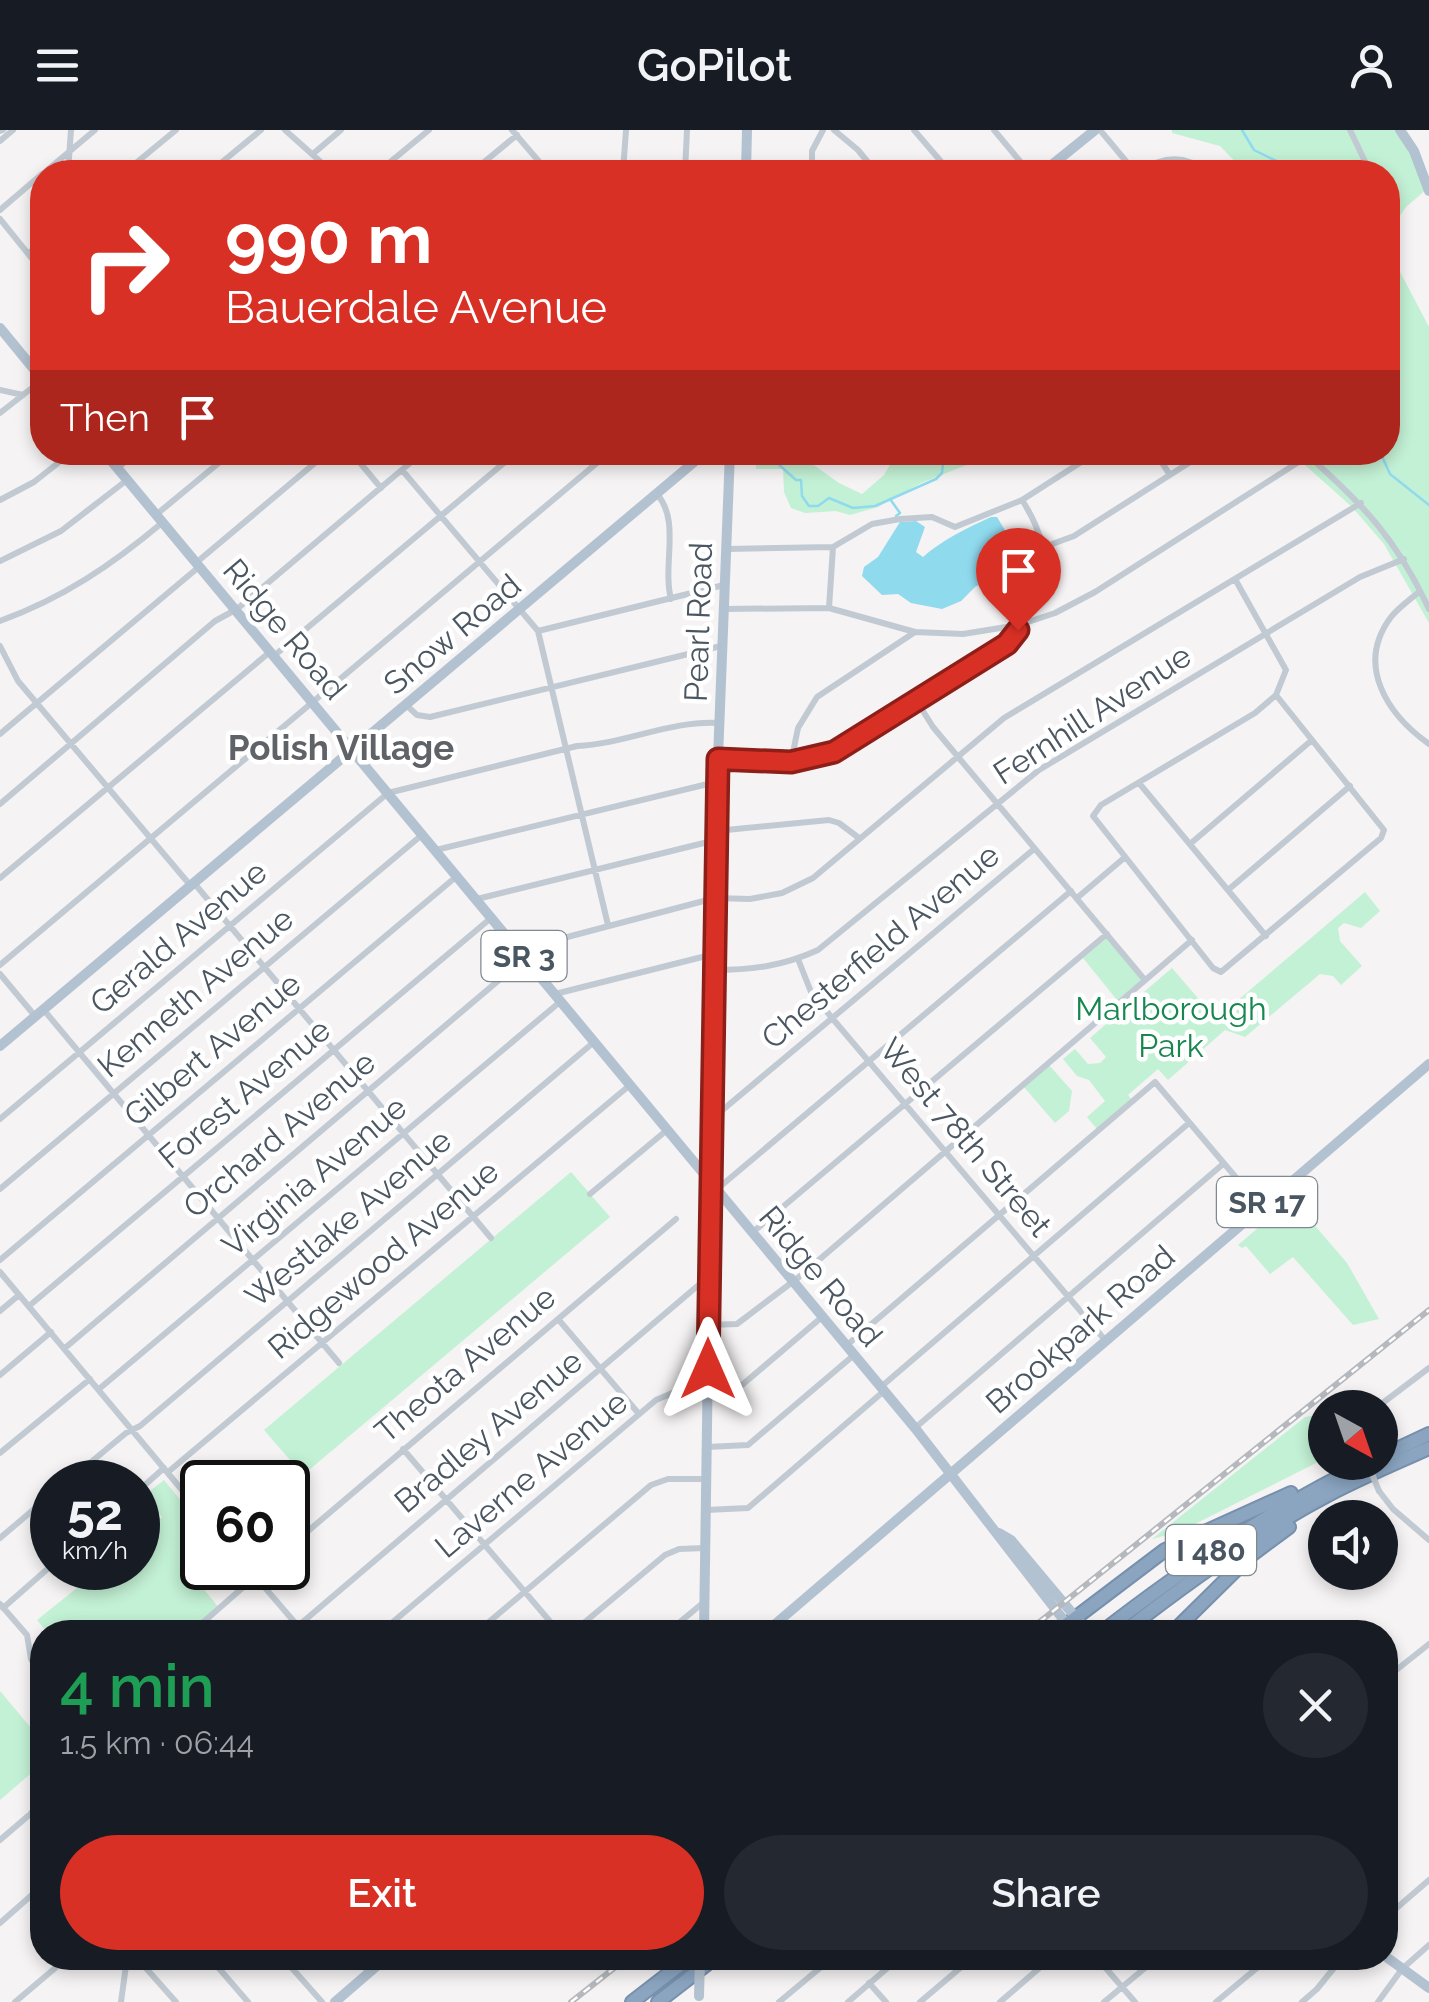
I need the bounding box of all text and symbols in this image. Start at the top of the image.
icon: menu [30,38,85,93]
icon: person [1344,38,1399,93]
text: GoPilot [637,39,792,92]
text: 990 m [225,197,432,279]
icon: right [60,200,190,330]
text: Bauerdale Avenue [225,281,607,334]
icon: arrive [170,390,225,445]
text: Then [60,395,150,440]
pin [976,528,1061,631]
street label: Pearl Road [677,542,719,702]
icon: arrive [991,543,1046,598]
street label: Ridge Road [216,552,354,706]
street label: Snow Road [376,566,528,702]
street label: Fernhill Avenue [986,636,1198,792]
district label: Polish Village [228,727,454,768]
street label: Chesterfield Avenue [754,836,1006,1056]
street label: Gerald Avenue [82,853,274,1021]
street label: Kenneth Avenue [90,900,300,1084]
road number: SR 3 [482,931,566,981]
street label: Gilbert Avenue [116,965,308,1133]
park label: Marlborough Park [1075,990,1267,1064]
street label: Forest Avenue [151,1011,337,1175]
street label: West 78th Street [873,1031,1060,1244]
street label: Orchard Avenue [176,1043,382,1225]
street label: Virginia Avenue [214,1088,414,1264]
street label: Westlake Avenue [238,1121,458,1315]
street label: Ridgewood Avenue [261,1152,505,1366]
road number: SR 17 [1217,1177,1317,1227]
street label: Ridge Road [752,1199,890,1353]
street label: Brookpark Road [978,1237,1182,1421]
street label: Theota Avenue [368,1278,562,1450]
position arrow [656,1317,760,1421]
street label: Bradley Avenue [387,1342,589,1520]
street label: Laverne Avenue [428,1383,634,1565]
north arrow [1308,1390,1398,1480]
map controls [1308,1390,1398,1590]
speed limit sign: 60 [180,1460,310,1590]
text: 52 [67,1483,123,1542]
button: sound [1308,1500,1398,1590]
road number: I 480 [1166,1525,1256,1575]
text: km/h [62,1535,128,1565]
text: 4 min [60,1651,215,1721]
button: close [1263,1653,1368,1758]
text: 1.5 km · 06:44 [60,1724,254,1761]
button: Exit [60,1835,704,1950]
button: Share [724,1835,1368,1950]

